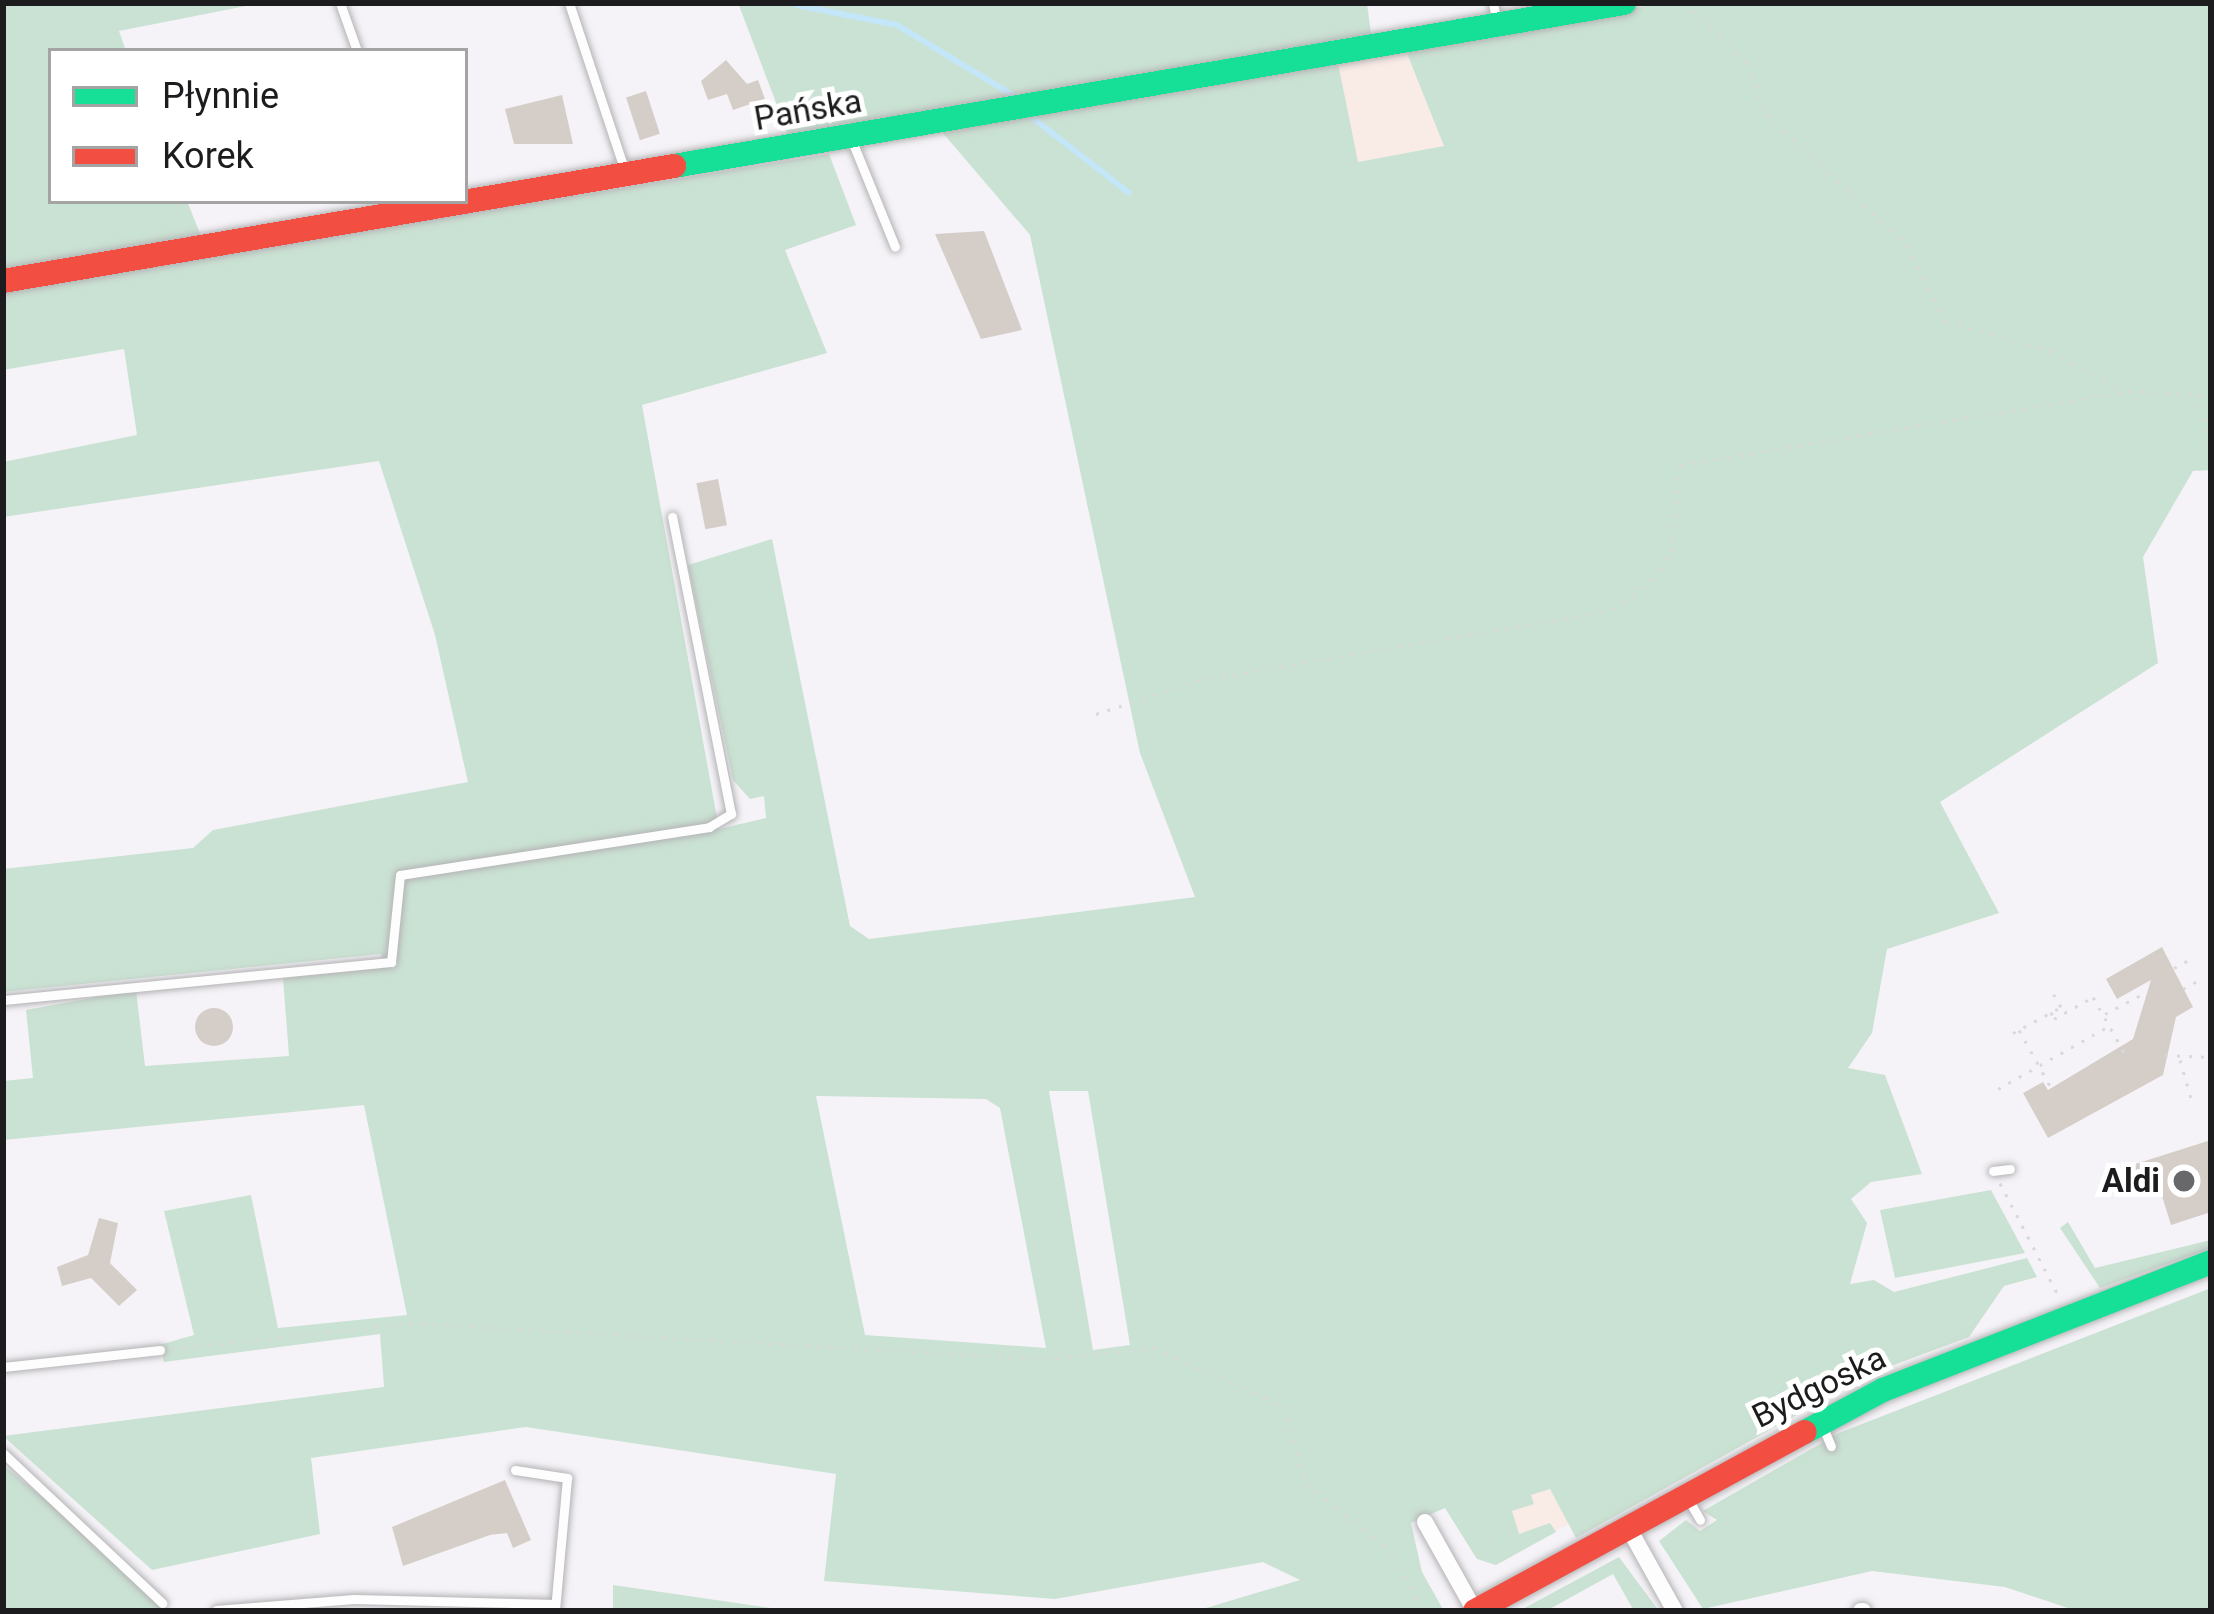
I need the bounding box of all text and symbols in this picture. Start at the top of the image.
legend [48,48,468,204]
text: Płynnie [162,75,279,117]
street label: Pańska [751,81,865,139]
text: Korek [162,135,254,177]
place label: Aldi [2102,1161,2160,1201]
marker: Aldi [2171,1168,2197,1194]
street label: Bydgoska [1746,1338,1892,1436]

